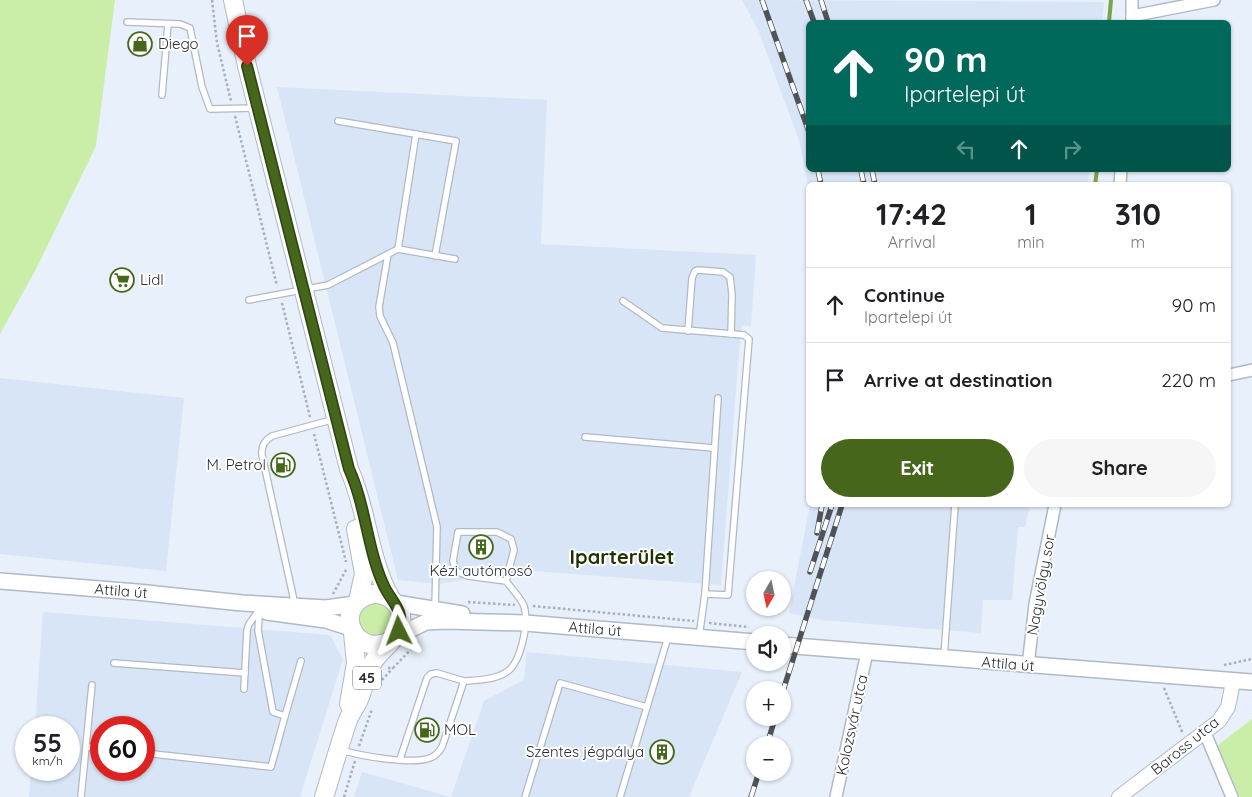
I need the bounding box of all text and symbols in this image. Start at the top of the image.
pin [226,15,268,66]
icon: arrive [233,22,261,50]
shop icon: Diego [127,31,153,57]
place label: Diego [158,34,199,53]
text: 90 m [904,37,987,81]
icon: ahead [821,40,886,105]
text: Ipartelepi út [904,80,1026,108]
icon: left [952,135,980,163]
icon: ahead [1005,135,1033,163]
icon: right [1058,135,1086,163]
text: 17:42 [876,195,947,233]
text: 1 [1025,195,1037,233]
text: 310 [1115,195,1161,233]
text: Arrival [888,232,936,252]
text: min [1017,232,1045,252]
text: m [1130,232,1145,252]
supermarket icon: Lidl [109,267,135,293]
place label: Lidl [140,270,164,289]
text: Continue [864,283,945,307]
icon: ahead [821,291,849,319]
text: 90 m [1172,293,1216,317]
text: Ipartelepi út [864,307,953,327]
icon: arrive [821,366,849,394]
text: Arrive at destination [864,368,1053,392]
text: 220 m [1161,368,1216,392]
button: Exit [821,439,1014,497]
button: Share [1024,439,1216,497]
fuel station icon: M. Petrol [270,452,296,478]
place label: M. Petrol [206,455,266,474]
street label: Nagyvölgy sor [1022,533,1059,637]
building icon: Kézi autómosó [468,534,494,560]
district label: Iparterület [570,544,674,569]
place label: Kézi autómosó [429,561,533,580]
north arrow [746,571,791,616]
map controls [746,571,791,781]
street label: Attila út [94,579,148,602]
position arrow [372,604,424,656]
street label: Attila út [568,617,622,640]
button: sound [746,626,791,671]
street label: Attila út [981,652,1035,675]
road number: 45 [353,666,381,690]
street label: Kolozsvár utca [832,673,871,777]
button: + [746,681,791,726]
street label: Baross utca [1147,712,1223,779]
speed limit sign: 60 [90,716,155,781]
fuel station icon: MOL [414,717,440,743]
place label: MOL [444,720,476,739]
text: 55 [33,727,62,758]
button: − [746,736,791,781]
building icon: Szentes jégpálya [649,739,675,765]
place label: Szentes jégpálya [526,742,644,761]
text: km/h [32,753,63,768]

